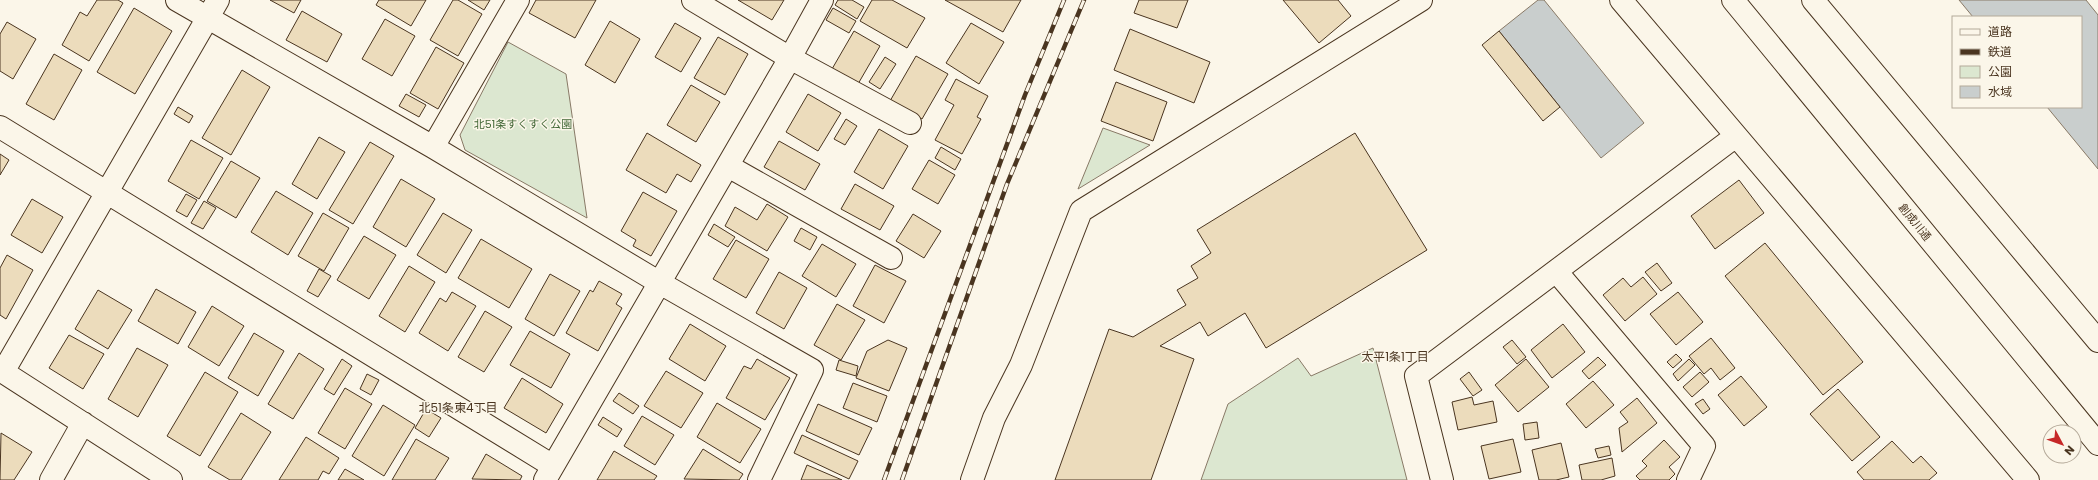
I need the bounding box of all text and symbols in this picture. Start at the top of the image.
legend [1952,16,2082,108]
text: 道路 [1988,23,2012,40]
text: 鉄道 [1988,43,2012,60]
text: 公園 [1988,63,2012,80]
text: 水域 [1988,83,2012,100]
park label: 北51条すくすく公園 [474,116,572,132]
street label: 創成川通 [1895,200,1935,244]
district label: 太平1条1丁目 [1361,348,1429,365]
district label: 北51条東4丁目 [419,399,497,416]
north arrow [2042,424,2082,464]
text: N [2061,442,2078,459]

